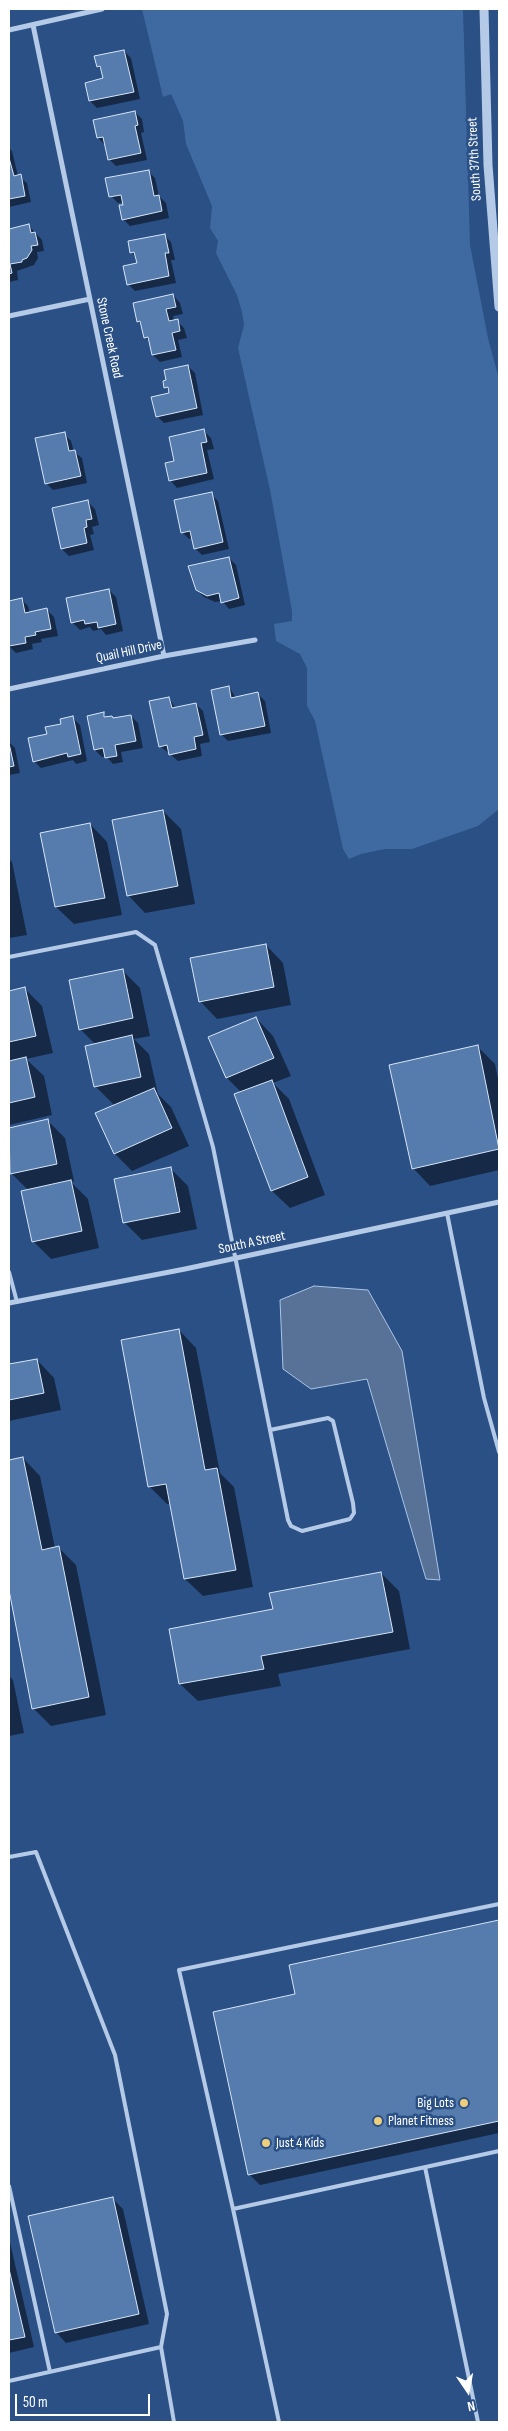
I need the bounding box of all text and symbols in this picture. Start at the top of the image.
street label: South 37th Street [464,117,486,201]
street label: Stone Creek Road [92,296,126,380]
street label: Quail Hill Drive [94,637,164,667]
street label: South A Street [217,1228,287,1258]
place label: Big Lots [417,2095,454,2111]
marker: Big Lots [458,2097,470,2109]
place label: Planet Fitness [388,2113,454,2129]
marker: Planet Fitness [372,2115,384,2127]
place label: Just 4 Kids [276,2135,324,2151]
marker: Just 4 Kids [260,2137,272,2149]
north arrow [443,2366,493,2416]
scale bar [18,2384,152,2416]
text: 50 m [23,2393,48,2412]
text: N [466,2397,477,2415]

